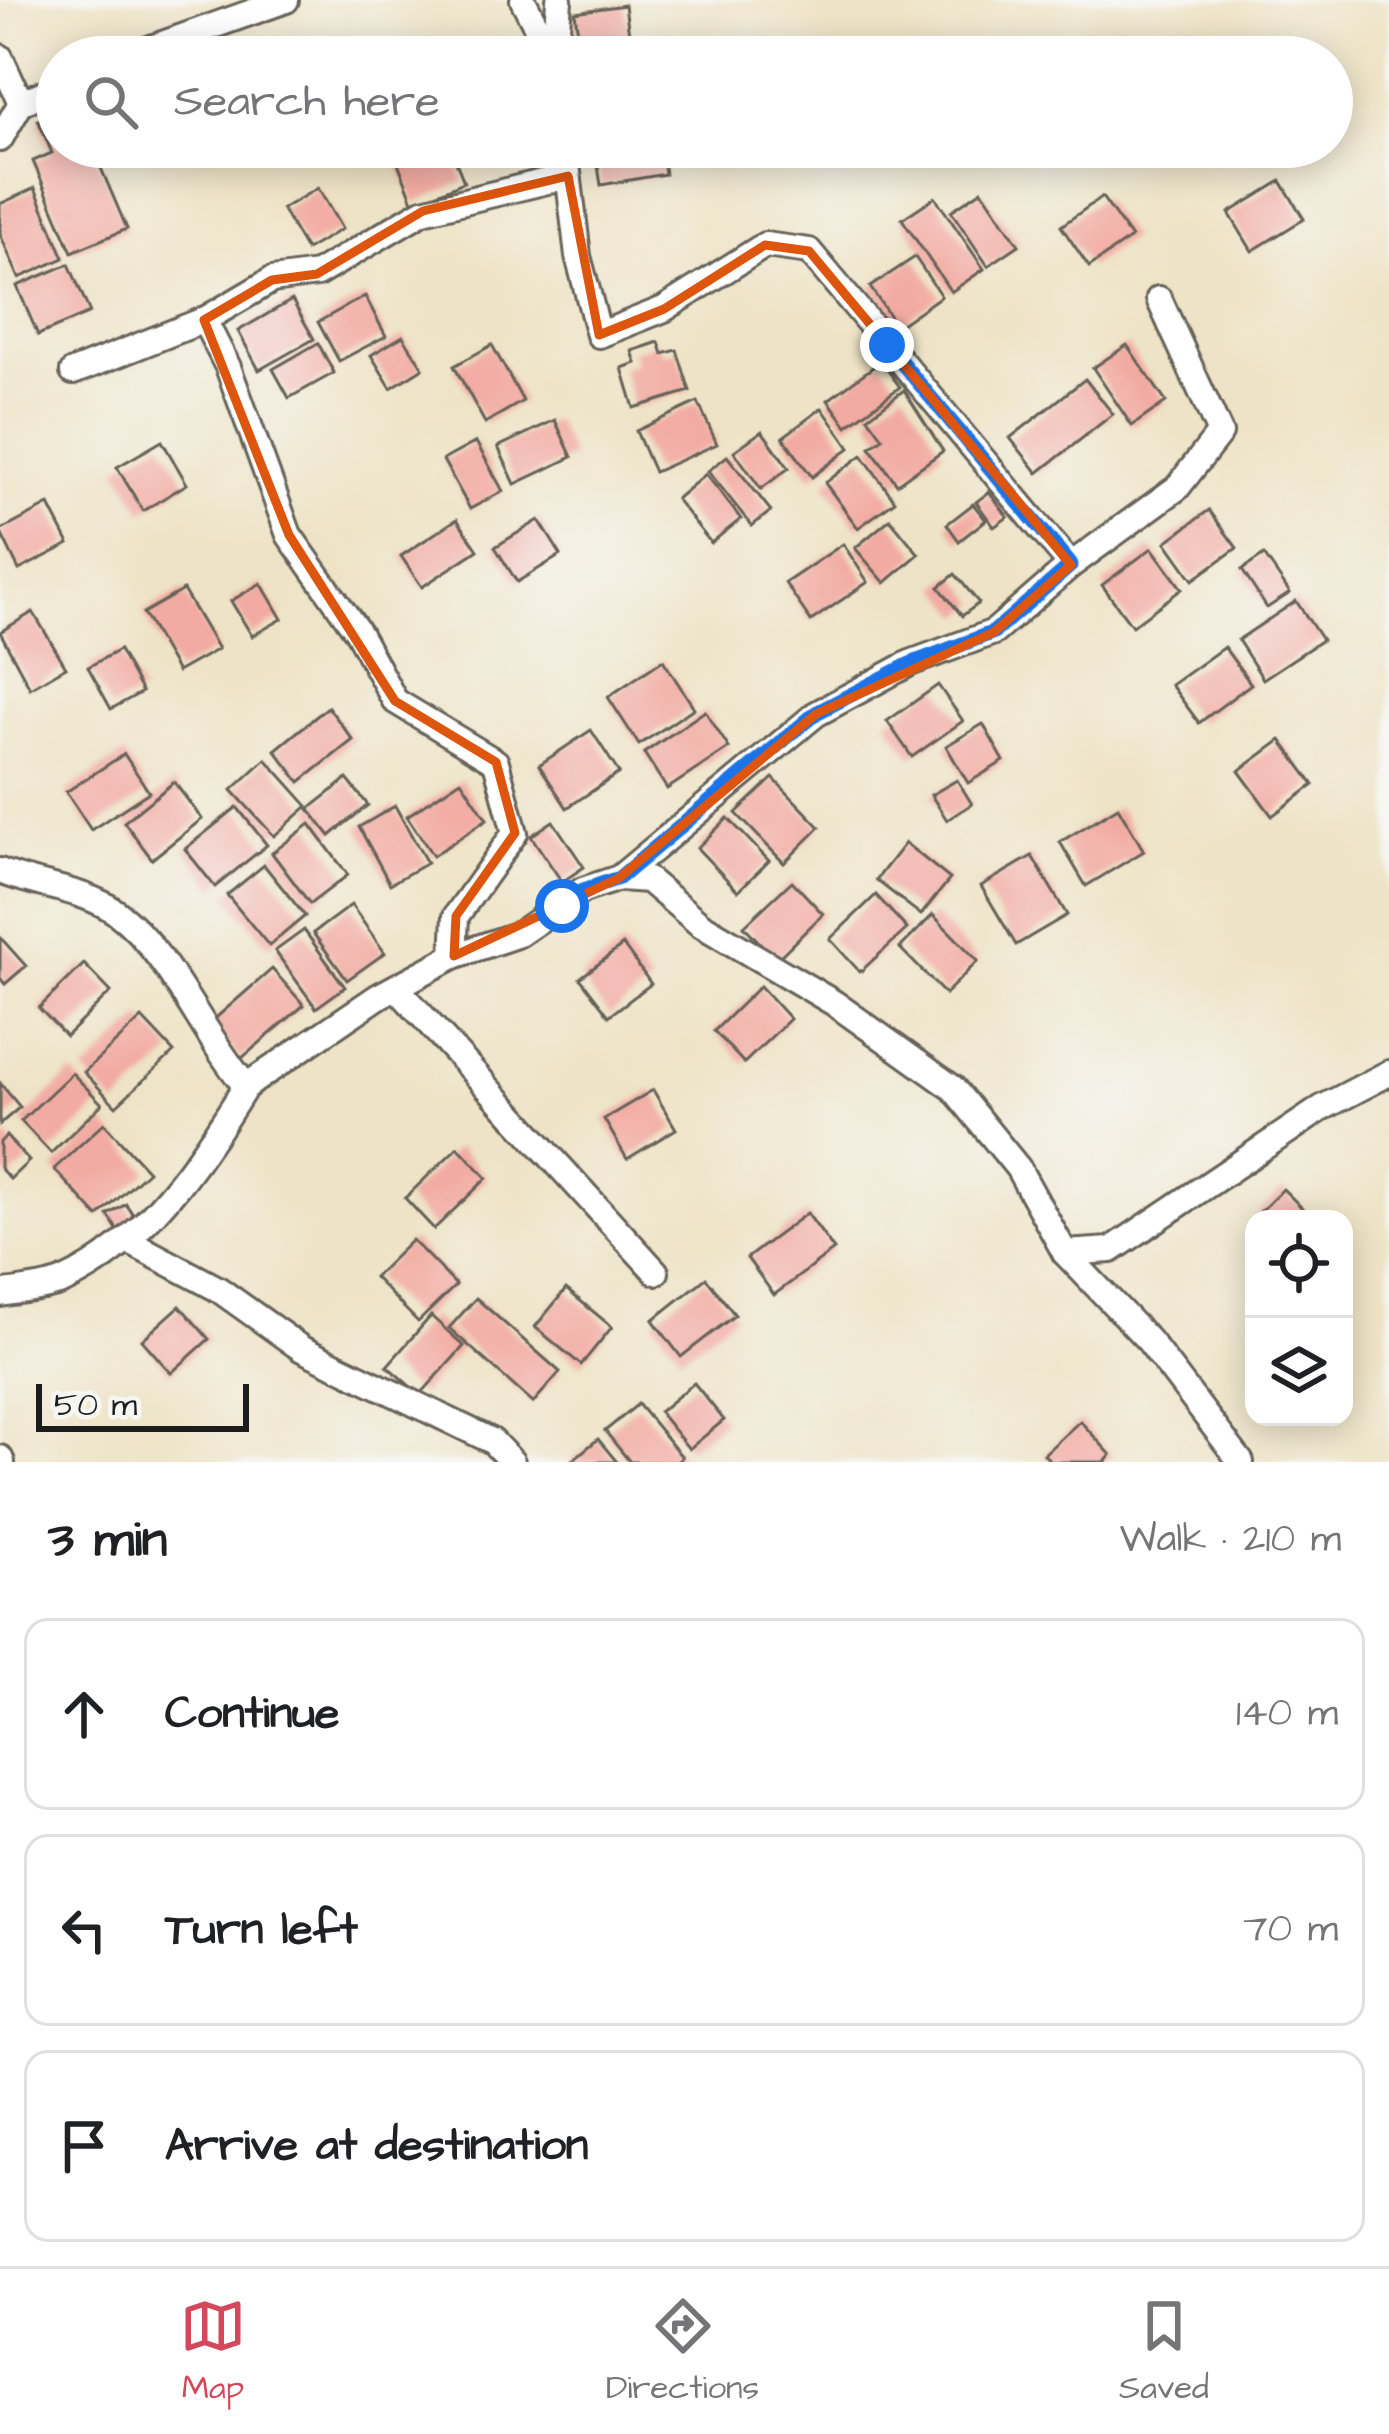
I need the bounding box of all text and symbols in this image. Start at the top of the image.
search box [36,36,1353,168]
icon: search [78,69,144,135]
text: Search here [174,71,440,133]
route end [860,318,914,372]
route start [535,879,589,933]
map controls [1245,1210,1353,1426]
button: locate [1245,1210,1353,1318]
button: layers [1245,1318,1353,1426]
scale bar [36,1378,249,1431]
text: 50 m [54,1382,137,1428]
text: 3 min [48,1505,167,1576]
text: Walk · 210 m [1120,1513,1341,1567]
icon: ahead [51,1681,117,1747]
text: Continue [165,1683,339,1745]
text: 140 m [1236,1687,1338,1741]
icon: left [51,1897,117,1963]
text: Turn left [165,1899,358,1961]
text: 70 m [1243,1903,1338,1957]
icon: arrive [51,2113,117,2179]
text: Arrive at destination [165,2115,588,2177]
tab: Map [180,2293,246,2411]
tab: Directions [606,2293,759,2411]
tab: Saved [1119,2293,1209,2411]

